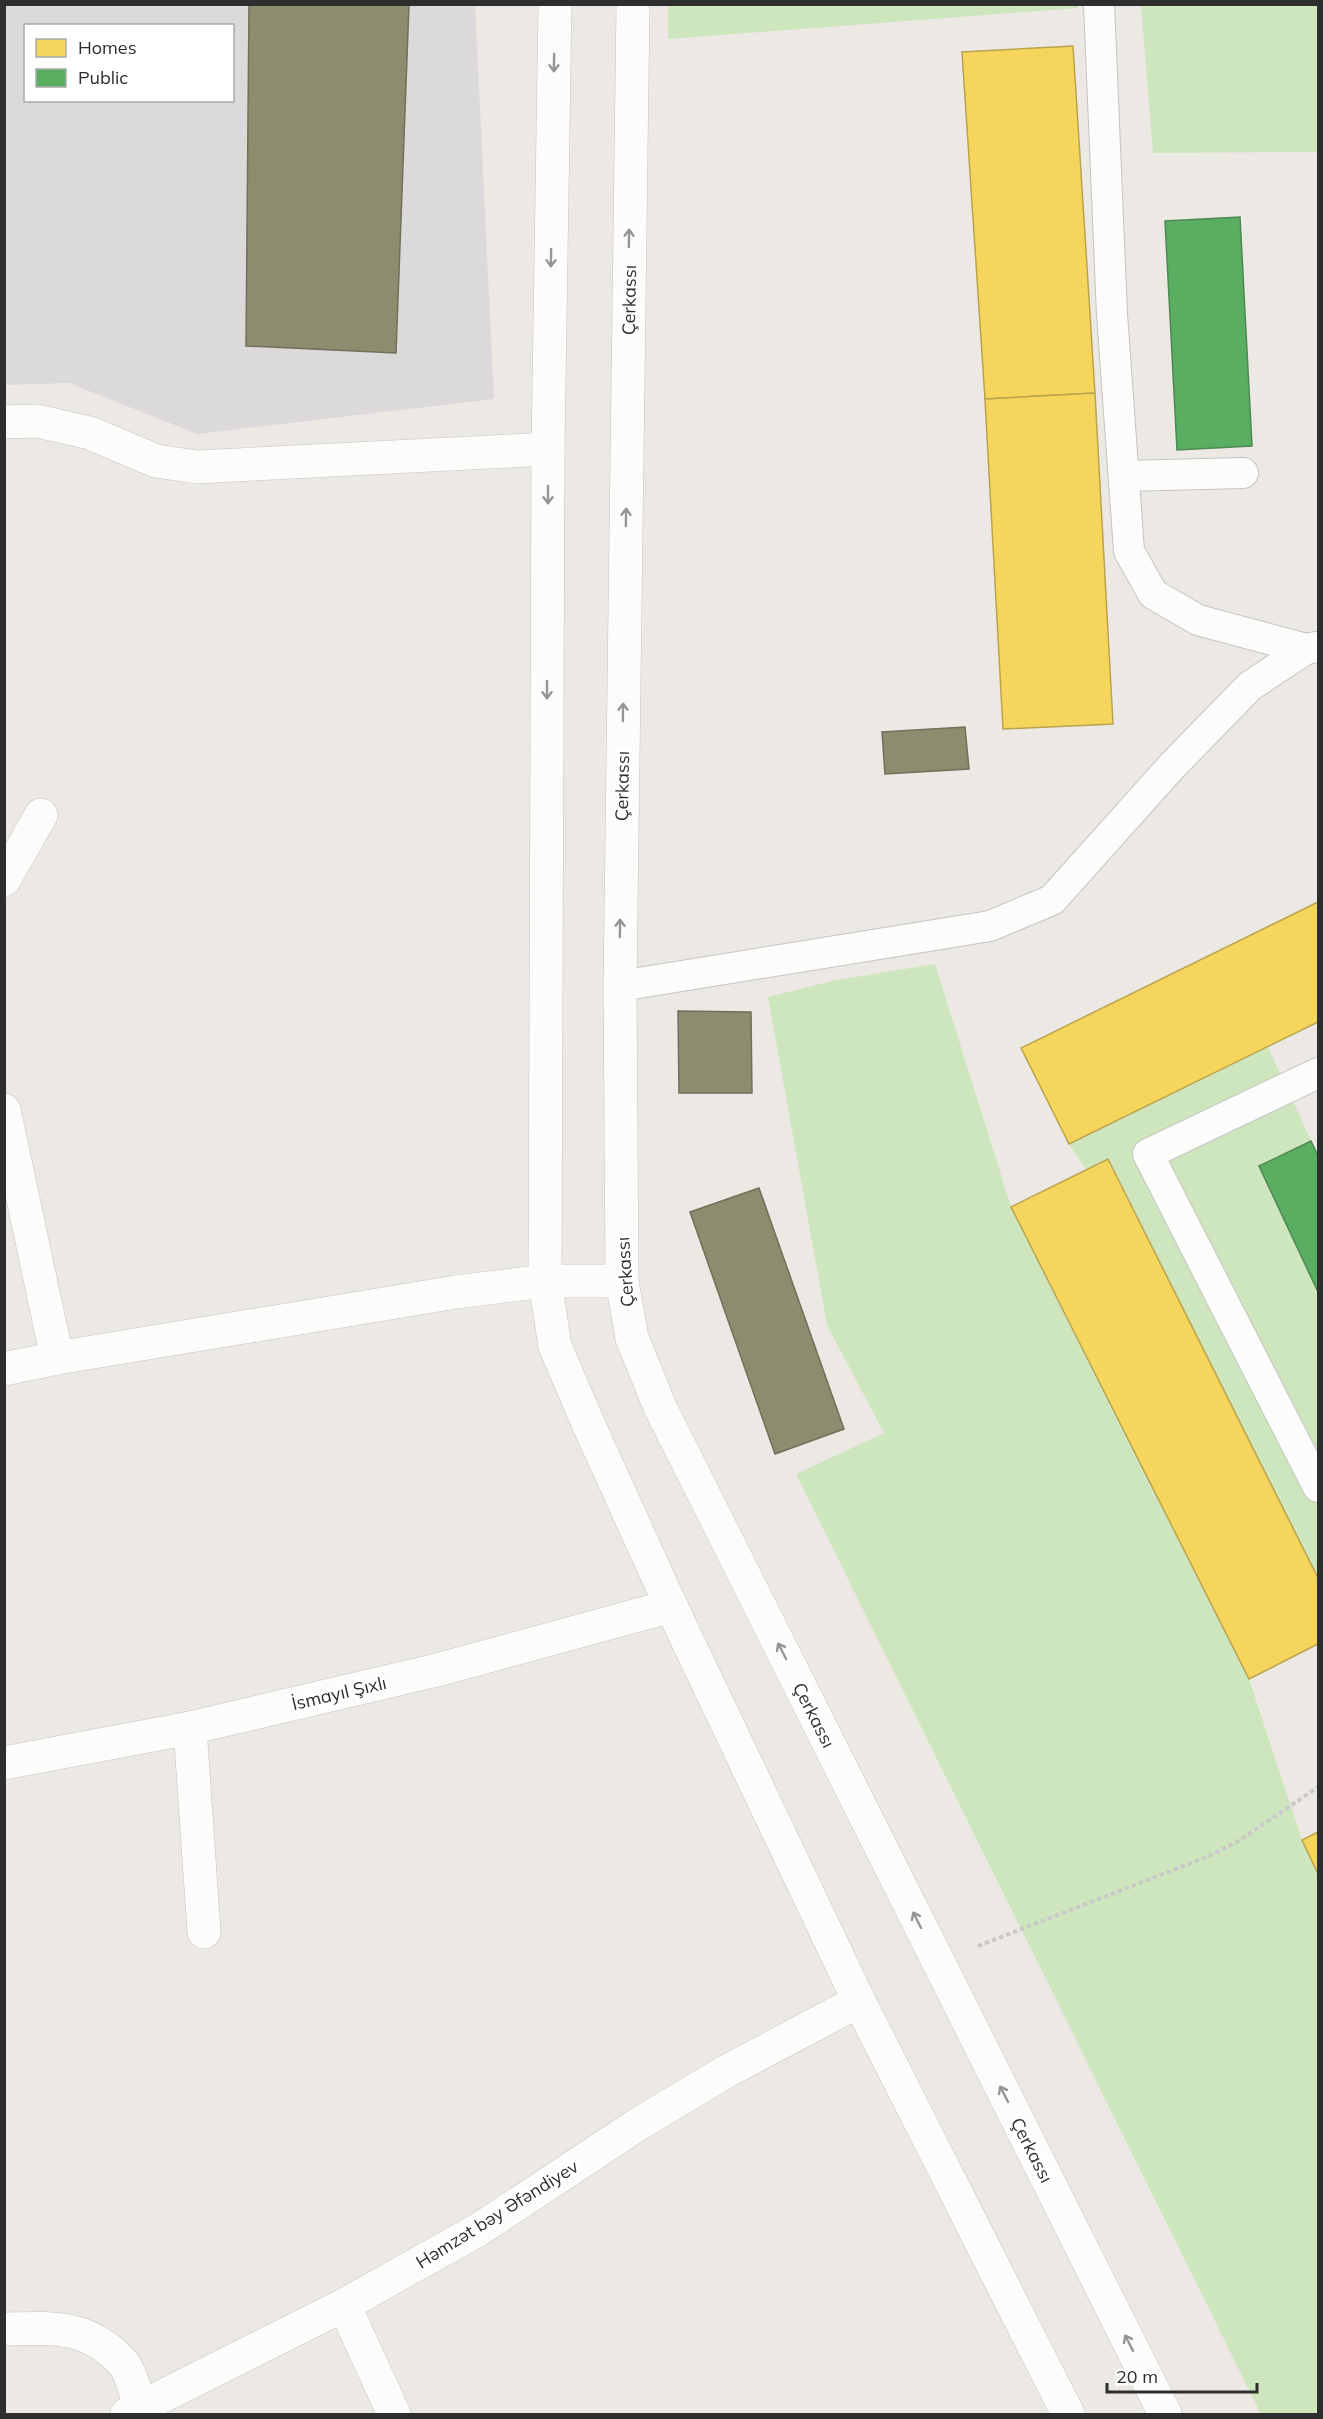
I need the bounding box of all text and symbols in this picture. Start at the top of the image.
legend [24,24,234,102]
text: Homes [78,36,137,59]
one-way arrow [548,52,560,72]
text: Public [78,66,128,89]
one-way arrow [624,228,635,248]
one-way arrow [545,247,557,267]
street label: Çerkassı [617,265,641,335]
one-way arrow [542,484,554,504]
one-way arrow [620,507,632,527]
one-way arrow [541,679,553,699]
one-way arrow [617,702,629,722]
street label: Çerkassı [610,751,634,821]
one-way arrow [614,918,626,938]
street label: Çerkassı [611,1236,639,1308]
one-way arrow [776,1643,788,1661]
street label: İsmayıl Şıxlı [289,1671,389,1715]
street label: Çerkassı [788,1679,840,1751]
one-way arrow [910,1911,922,1929]
one-way arrow [998,2086,1010,2103]
street label: Çerkassı [1006,2114,1058,2186]
street label: Həmzət bəy Əfəndiyev [411,2154,583,2273]
one-way arrow [1123,2335,1134,2353]
scale bar [1107,2356,1257,2394]
text: 20 m [1116,2365,1158,2388]

